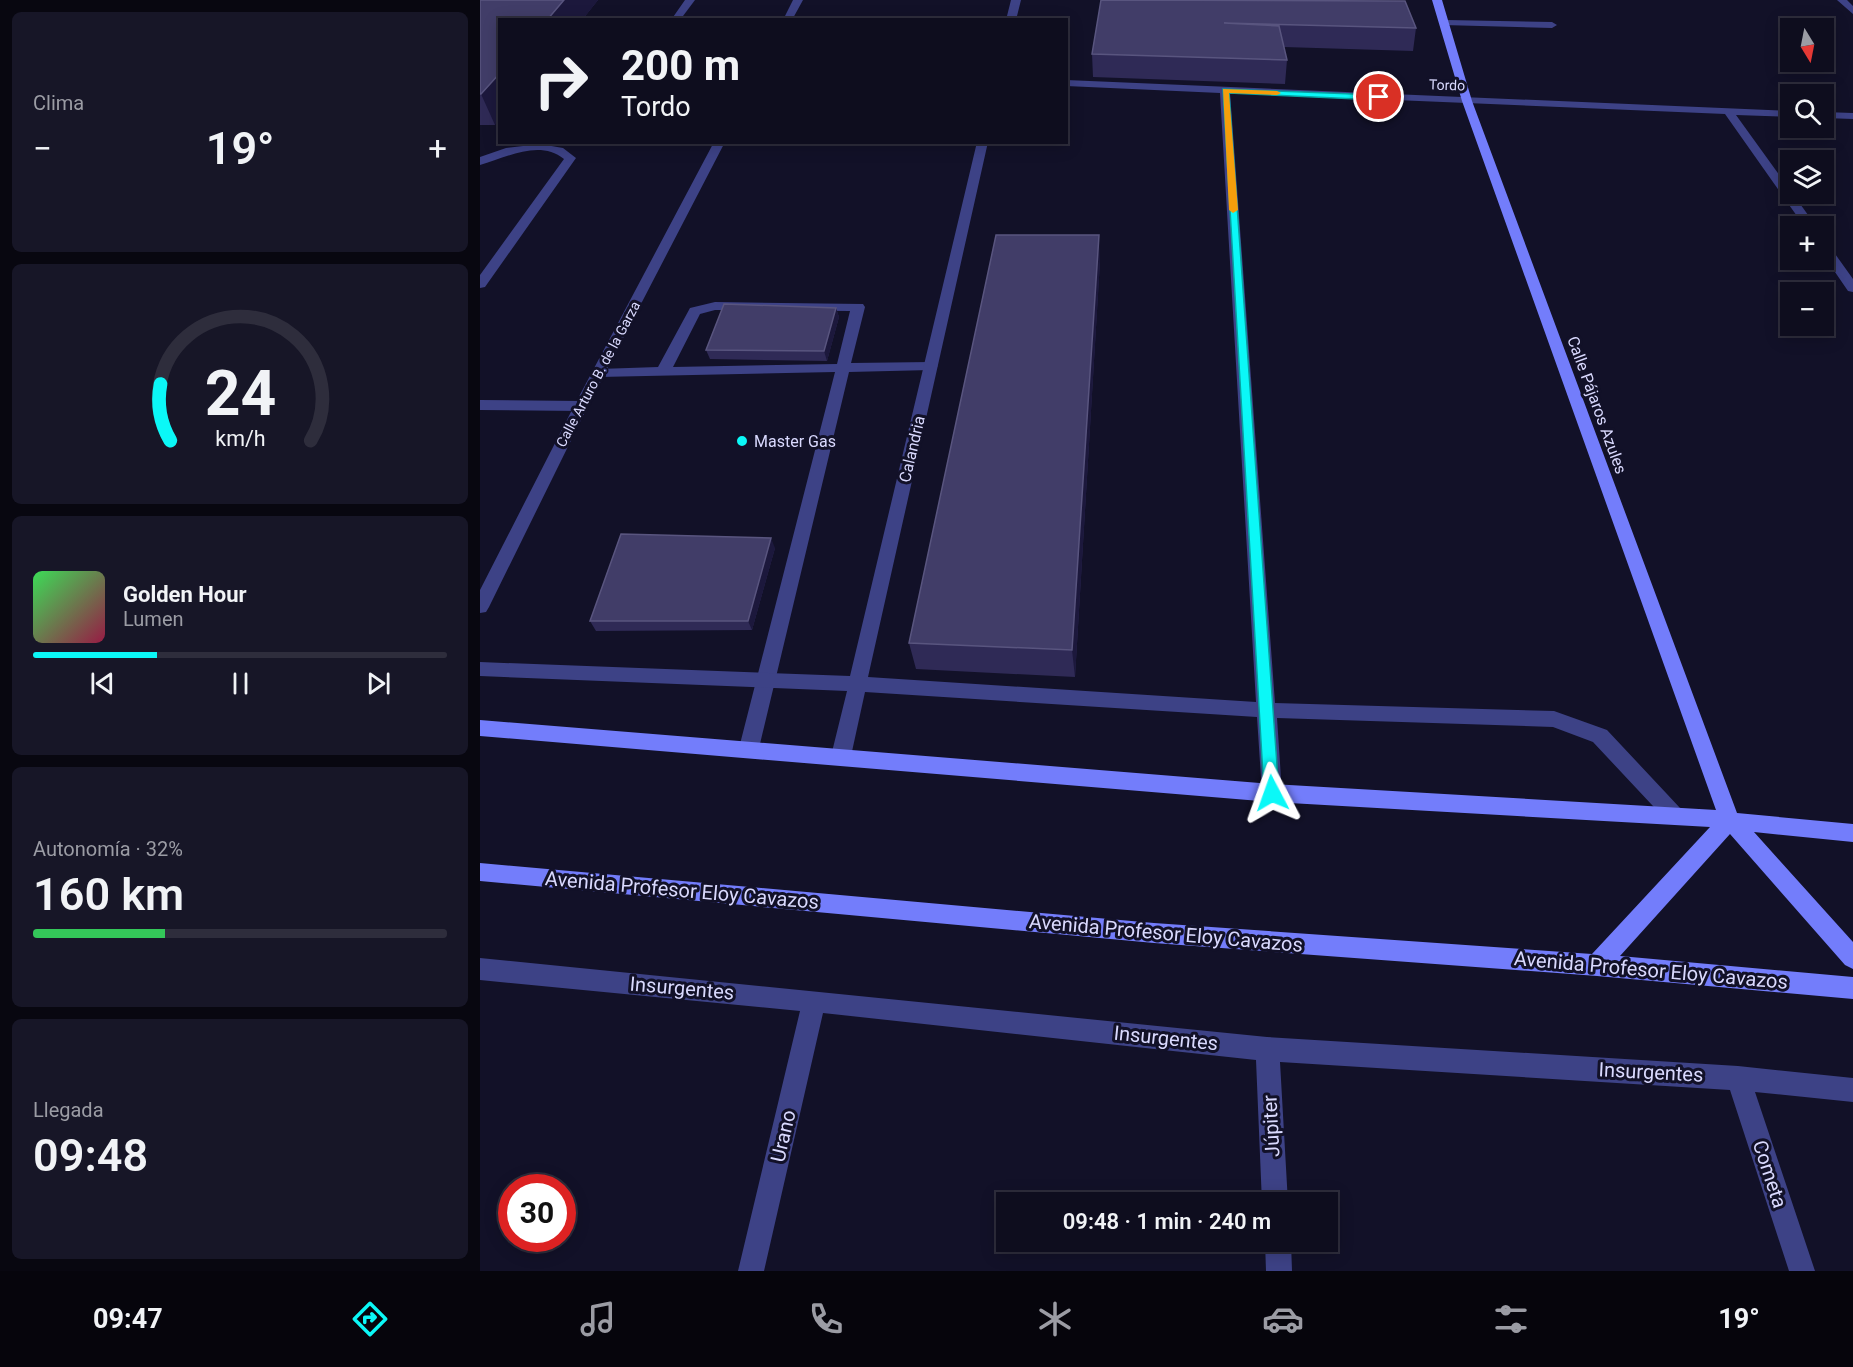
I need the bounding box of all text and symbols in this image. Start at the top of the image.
north arrow [1780,18,1834,72]
map controls [1780,18,1834,336]
text: 200 m [621,41,740,90]
icon: right [522,42,600,120]
pin [1353,71,1404,122]
street label: Tordo [1429,76,1465,94]
icon: arrive [1362,80,1395,113]
button: search [1780,84,1834,138]
text: Clima [33,91,84,115]
text: Tordo [621,91,691,123]
text: 19° [206,122,274,175]
text: − [33,129,52,168]
text: + [428,129,447,168]
button: layers [1780,150,1834,204]
button: + [1780,216,1834,270]
button: − [1780,282,1834,336]
street label: Calle Arturo B. de la Garza [553,298,643,450]
street label: Calle Pájaros Azules [1563,334,1631,476]
text: 24 [204,357,276,430]
street label: Calandria [895,414,929,484]
text: km/h [215,426,265,451]
place label: Master Gas [754,432,836,451]
marker: Master Gas [735,434,749,448]
text: Golden Hour [123,582,247,607]
text: Lumen [123,607,184,631]
icon: previous [86,667,119,700]
icon: pause [224,667,257,700]
icon: next [362,667,395,700]
position arrow [1240,761,1304,825]
text: Autonomía · 32% [33,837,183,861]
street label: Avenida Profesor Eloy Cavazos [544,866,820,914]
text: 160 km [33,868,184,921]
street label: Avenida Profesor Eloy Cavazos [1028,909,1304,957]
street label: Avenida Profesor Eloy Cavazos [1513,946,1789,994]
street label: Insurgentes [629,971,735,1005]
street label: Insurgentes [1113,1021,1219,1055]
street label: Insurgentes [1598,1057,1704,1087]
street label: Júpiter [1257,1094,1285,1158]
text: Llegada [33,1098,104,1122]
street label: Urano [765,1108,801,1164]
text: 09:48 [33,1129,148,1182]
street label: Cometa [1748,1137,1792,1211]
speed limit sign: 30 [498,1174,576,1252]
text: 09:48 · 1 min · 240 m [1063,1209,1271,1234]
icon: directions [349,1298,391,1340]
icon: music [577,1298,619,1340]
icon: phone [805,1298,847,1340]
icon: climate [1034,1298,1076,1340]
icon: car [1262,1298,1304,1340]
icon: filters [1490,1298,1532,1340]
text: 09:47 [93,1303,163,1335]
text: 19° [1718,1303,1760,1335]

